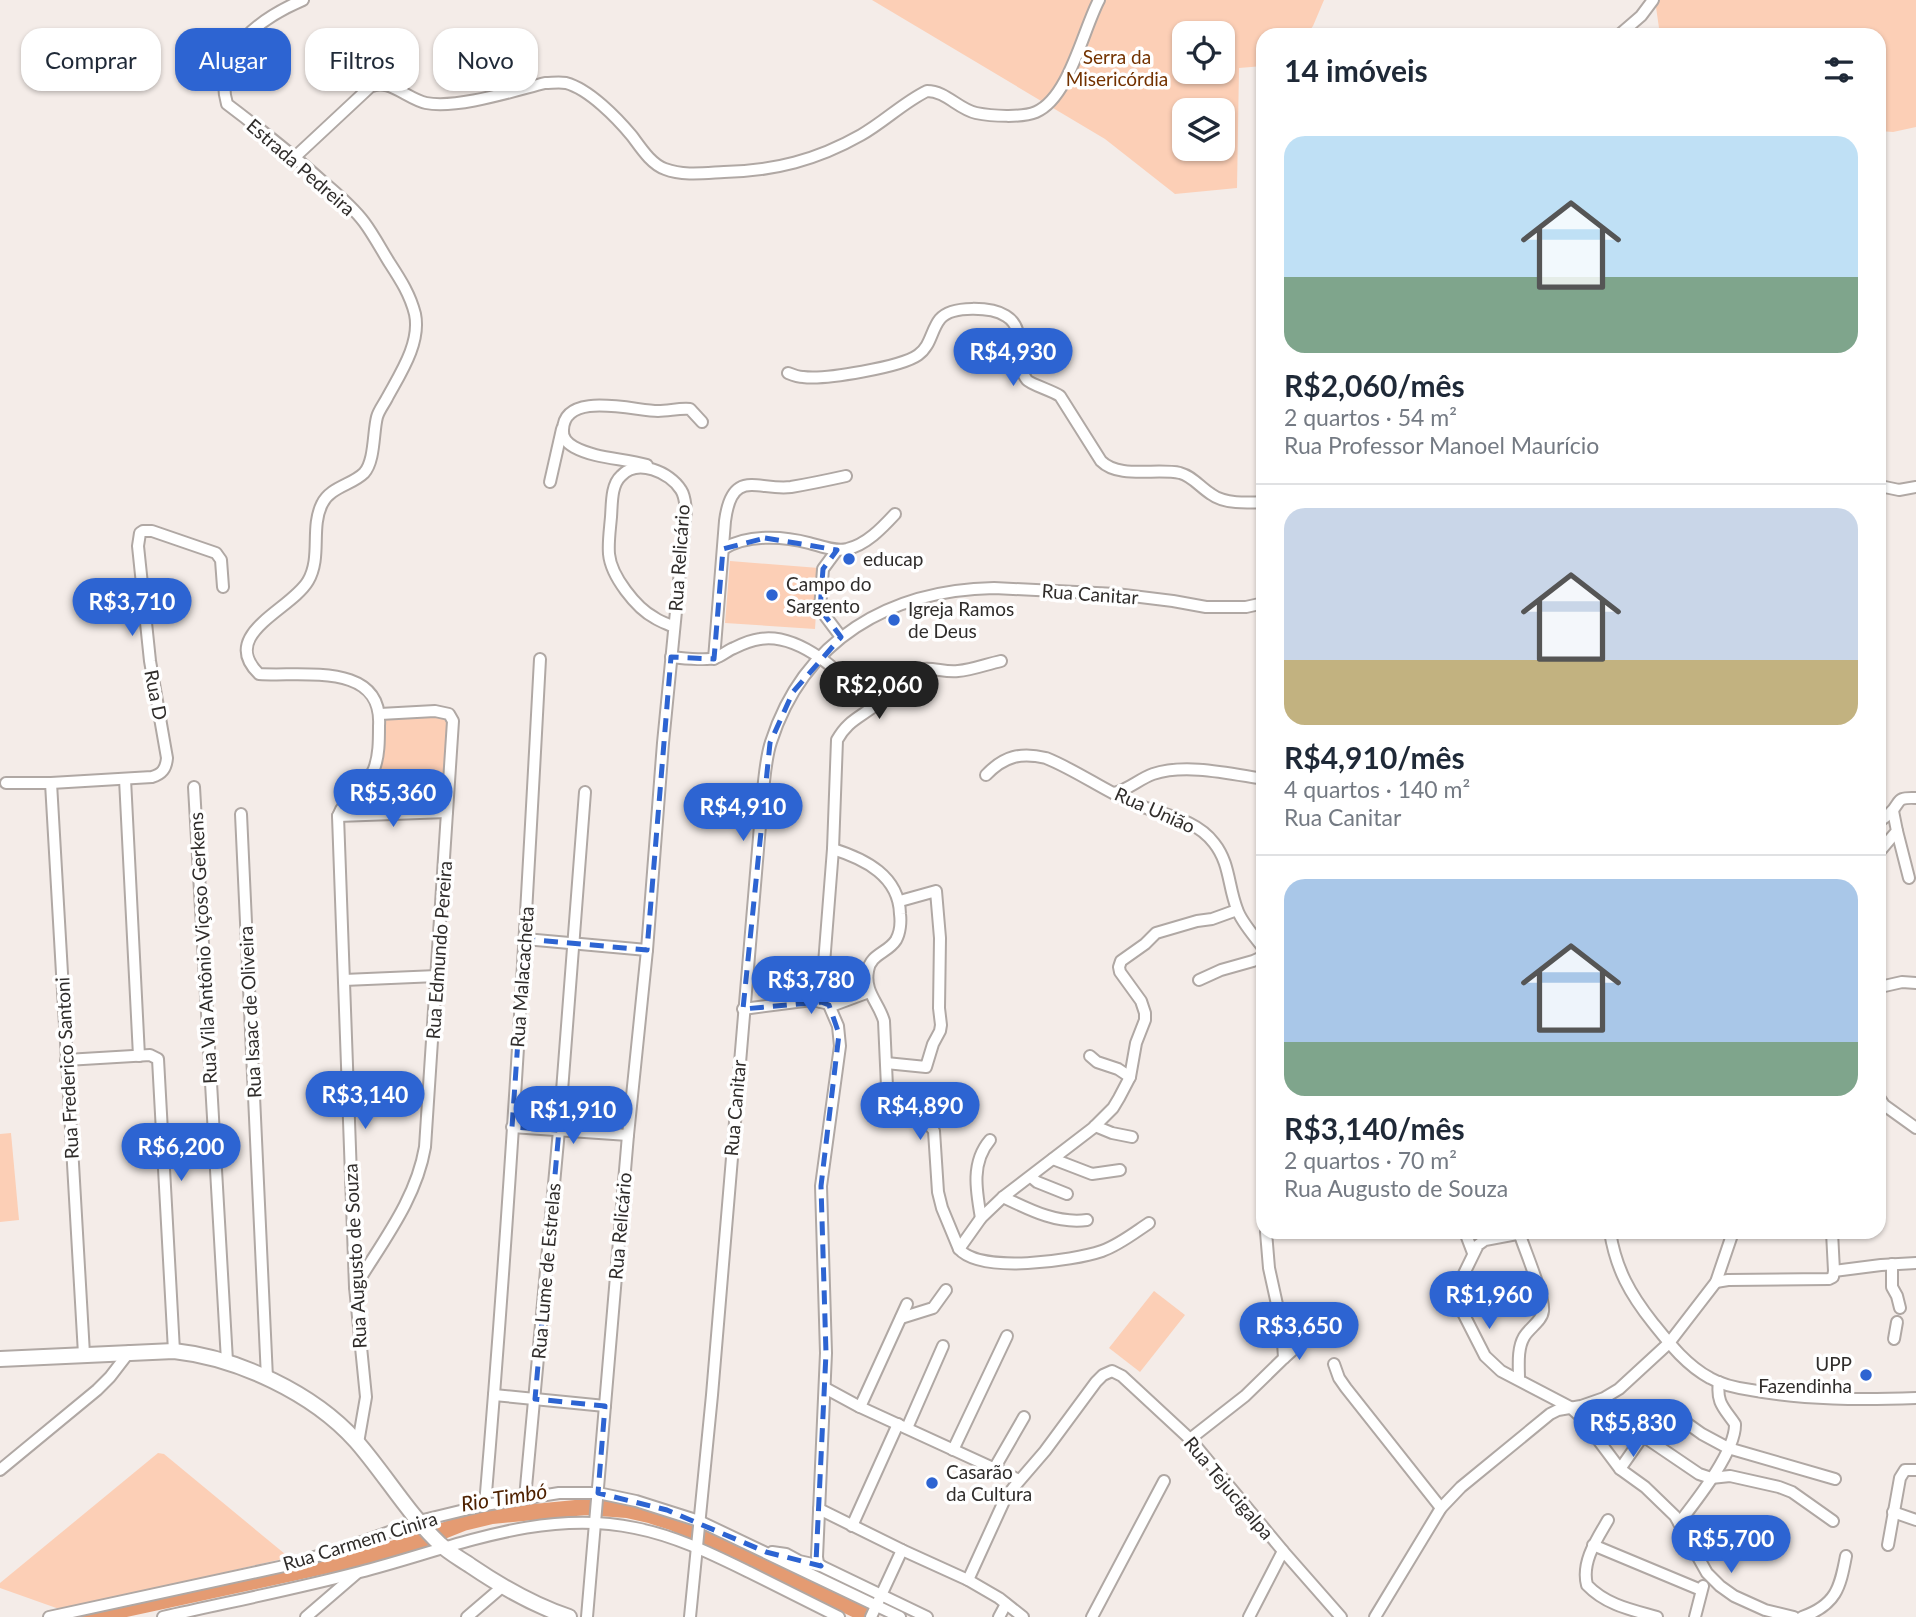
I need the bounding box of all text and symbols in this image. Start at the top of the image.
map controls [1172,21,1235,161]
button: locate [1172,21,1235,84]
chip: Comprar [21,28,161,91]
chip: Alugar [175,28,291,91]
chip: Filtros [305,28,419,91]
chip: Novo [433,28,538,91]
park label: Serra da Misericórdia [1066,45,1168,90]
icon: filters [1820,51,1858,89]
text: 14 imóveis [1284,52,1428,88]
button: layers [1172,98,1235,161]
street label: Estrada Pedreira [242,113,360,220]
icon: home [1508,182,1634,308]
pin: R$4,930 [948,328,1078,388]
text: R$4,930 [970,337,1056,365]
text: R$2,060/mês [1284,367,1465,403]
text: 2 quartos · 54 m² [1284,403,1457,431]
text: Rua Professor Manoel Maurício [1284,431,1599,459]
street label: Rua Relicário [663,504,694,612]
place label: educap [863,547,923,570]
marker: educap [841,551,857,567]
icon: home [1508,554,1634,680]
place label: Campo do Sargento [786,572,871,617]
pin: R$3,710 [67,578,197,638]
street label: Rua Canitar [1041,579,1139,608]
text: R$3,710 [89,587,175,615]
marker: Campo do Sargento [764,587,780,603]
place label: Igreja Ramos de Deus [908,597,1014,642]
marker: Igreja Ramos de Deus [886,612,902,628]
pin: R$2,060 [814,662,944,721]
street label: Rua D [140,668,173,722]
text: R$2,060 [836,670,922,698]
text: R$4,910/mês [1284,739,1465,775]
pin: R$5,360 [328,770,458,829]
text: 4 quartos · 140 m² [1284,775,1470,803]
text: R$5,360 [350,778,436,806]
street label: Rua União [1111,782,1199,837]
pin: R$4,910 [678,784,808,843]
text: R$4,910 [700,792,786,820]
text: Rua Canitar [1284,803,1401,831]
street label: Rua Vila Antônio Viçoso Gerkens [184,812,221,1084]
street label: Rua Edmundo Pereira [421,860,456,1040]
street label: Rua Malacacheta [505,906,538,1048]
street label: Rua Isaac de Oliveira [234,925,265,1099]
icon: home [1508,925,1634,1051]
pin: R$3,780 [746,956,876,1016]
text: R$3,780 [768,965,854,993]
street label: Rua Frederico Santoni [50,976,83,1160]
street label: Rua Canitar [719,1059,750,1157]
pin: R$3,140 [300,1072,430,1131]
text: R$3,140 [322,1080,408,1108]
pin: R$4,890 [855,1082,985,1142]
pin: R$1,910 [508,1086,638,1146]
text: R$4,890 [877,1091,963,1119]
text: R$1,910 [530,1095,616,1123]
text: R$3,140/mês [1284,1110,1465,1146]
pin: R$6,200 [116,1124,246,1183]
text: R$6,200 [138,1132,224,1160]
text: 2 quartos · 70 m² [1284,1146,1457,1174]
street label: Rua Augusto de Souza [338,1163,371,1349]
street label: Rua Relicário [603,1171,636,1281]
text: Rua Augusto de Souza [1284,1174,1508,1202]
street label: Rua Lume de Estrelas [526,1182,565,1360]
pin: R$1,960 [1424,1272,1554,1331]
text: R$1,960 [1446,1280,1532,1308]
pin: R$3,650 [1234,1302,1364,1362]
text: R$3,650 [1256,1311,1342,1339]
place label: UPP Fazendinha [1758,1352,1852,1397]
marker: UPP Fazendinha [1858,1367,1874,1383]
pin: R$5,830 [1568,1400,1698,1459]
text: R$5,830 [1590,1408,1676,1436]
street label: Rua Tejucigalpa [1180,1431,1279,1544]
place label: Casarão da Cultura [946,1460,1032,1505]
marker: Casarão da Cultura [924,1475,940,1491]
water label: Rio Timbó [459,1477,549,1516]
street label: Rua Carmem Cinira [280,1506,440,1575]
pin: R$5,700 [1666,1516,1796,1575]
text: R$5,700 [1688,1524,1774,1552]

